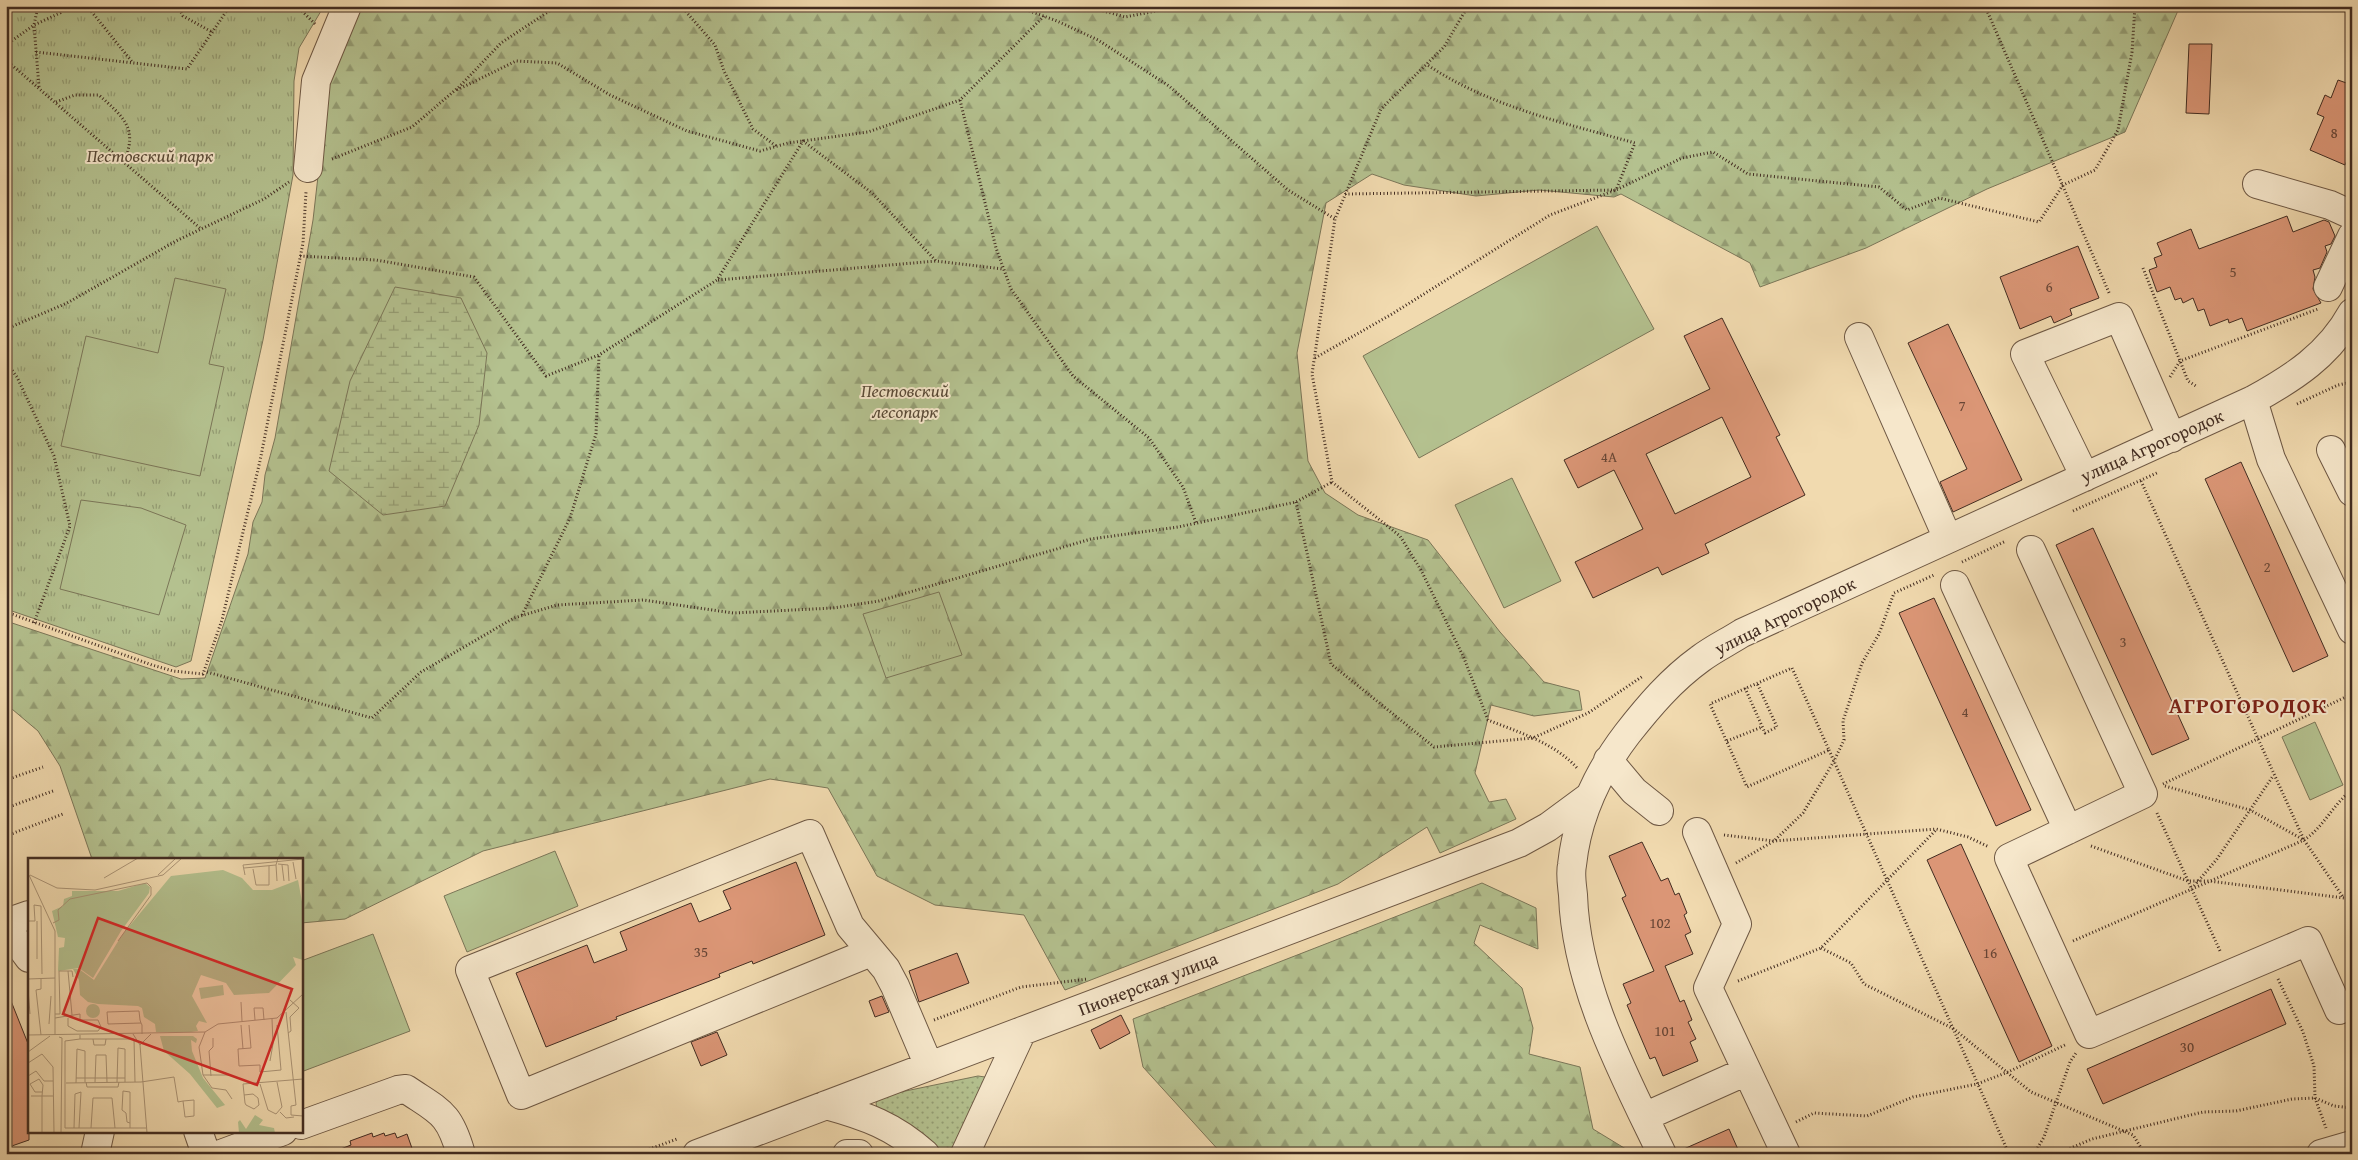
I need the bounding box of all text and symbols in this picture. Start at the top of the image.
house number: 8 [2330,122,2338,143]
park label: Пестовский парк [87,142,213,169]
house number: 5 [2229,261,2237,282]
house number: 6 [2045,276,2053,297]
park label: Пестовский лесопарк [861,377,949,425]
house number: 7 [1958,395,1966,416]
street label: улица Агрогородок [2075,402,2228,490]
house number: 4А [1601,446,1617,467]
house number: 2 [2263,556,2271,577]
street label: улица Агрогородок [1709,569,1860,662]
house number: 3 [2119,631,2127,652]
district label: АГРОГОРОДОК [2169,689,2327,721]
house number: 4 [1961,701,1969,722]
inset map [28,858,302,1132]
house number: 102 [1649,912,1671,933]
house number: 35 [694,941,708,962]
house number: 16 [1983,942,1997,963]
street label: Пионерская улица [1074,944,1222,1023]
house number: 101 [1654,1020,1676,1041]
house number: 30 [2180,1036,2194,1057]

